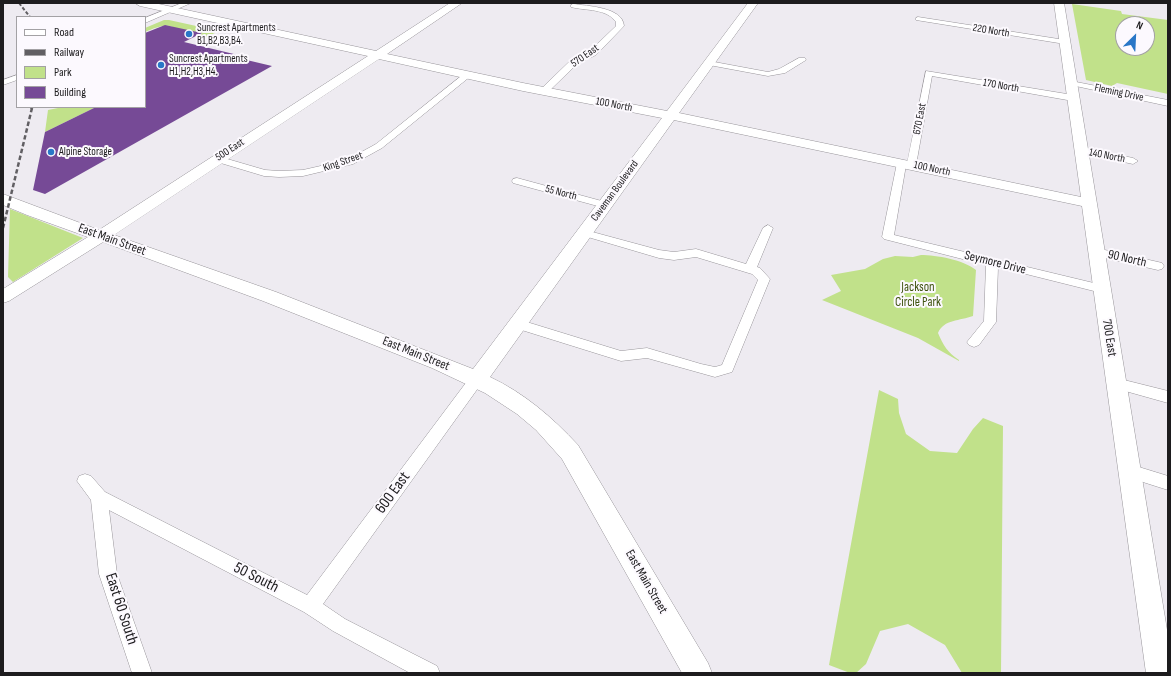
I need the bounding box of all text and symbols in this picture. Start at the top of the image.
legend [16,16,146,108]
north arrow [1115,16,1155,56]
text: N [1134,18,1145,33]
place label: Suncrest Apartments B1,B2,B3,B4. [197,21,276,47]
street label: 220 North [972,22,1010,40]
text: Road [54,25,74,40]
marker: Suncrest Apartments B1,B2,B3,B4. [184,29,194,39]
street label: 570 East [568,42,602,70]
text: Railway [54,45,84,60]
place label: Suncrest Apartments H1,H2,H3,H4. [169,52,248,78]
marker: Suncrest Apartments H1,H2,H3,H4. [156,60,166,70]
text: Park [54,65,72,80]
street label: 170 North [982,76,1020,96]
street label: Fleming Drive [1093,81,1145,105]
text: Building [54,85,86,100]
street label: 100 North [595,95,633,115]
street label: 670 East [910,102,930,136]
street label: 500 East [213,136,247,164]
place label: Alpine Storage [59,145,112,159]
street label: 140 North [1088,146,1126,166]
marker: Alpine Storage [46,147,56,157]
street label: King Street [321,149,365,175]
street label: Caveman Boulevard [589,158,641,224]
street label: 100 North [913,159,951,179]
street label: 55 North [544,182,578,204]
street label: East Main Street [76,221,148,259]
street label: 90 North [1106,247,1148,271]
street label: Seymore Drive [963,248,1027,278]
park label: Jackson Circle Park [895,280,941,311]
street label: 700 East [1098,318,1120,358]
street label: East Main Street [380,333,452,375]
street label: 600 East [371,468,415,518]
street label: East Main Street [621,547,671,617]
street label: 50 South [230,559,282,597]
street label: East 60 South [100,571,142,647]

